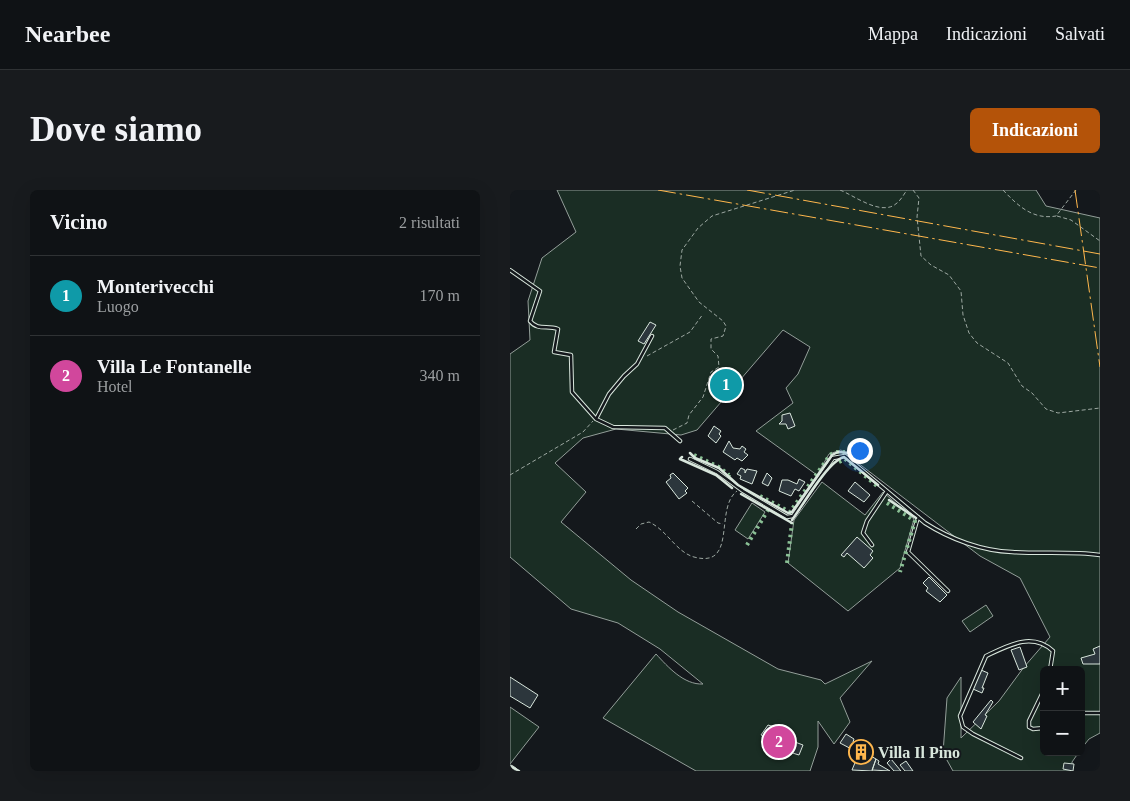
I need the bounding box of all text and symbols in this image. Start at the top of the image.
text: Nearbee [25,21,110,47]
text: Mappa [868,24,918,44]
text: Indicazioni [946,24,1027,44]
text: Salvati [1055,24,1105,44]
button: Indicazioni [970,108,1100,153]
text: Dove siamo [30,110,202,149]
text: Vicino [50,210,108,234]
text: 2 risultati [399,214,460,231]
text: Monterivecchi [97,276,214,297]
text: 1 [62,287,70,304]
text: 170 m [420,287,460,304]
text: Luogo [97,298,139,315]
text: Villa Le Fontanelle [97,356,251,377]
pin: 1 [710,366,742,404]
text: 2 [62,367,70,384]
text: 340 m [420,367,460,384]
text: Hotel [97,378,133,395]
your location [847,438,873,464]
map controls [1040,666,1085,756]
button: + [1040,666,1085,711]
button: − [1040,711,1085,756]
pin: 2 [763,723,795,761]
building icon: Villa Il Pino [848,739,874,765]
place label: Villa Il Pino [878,744,960,761]

